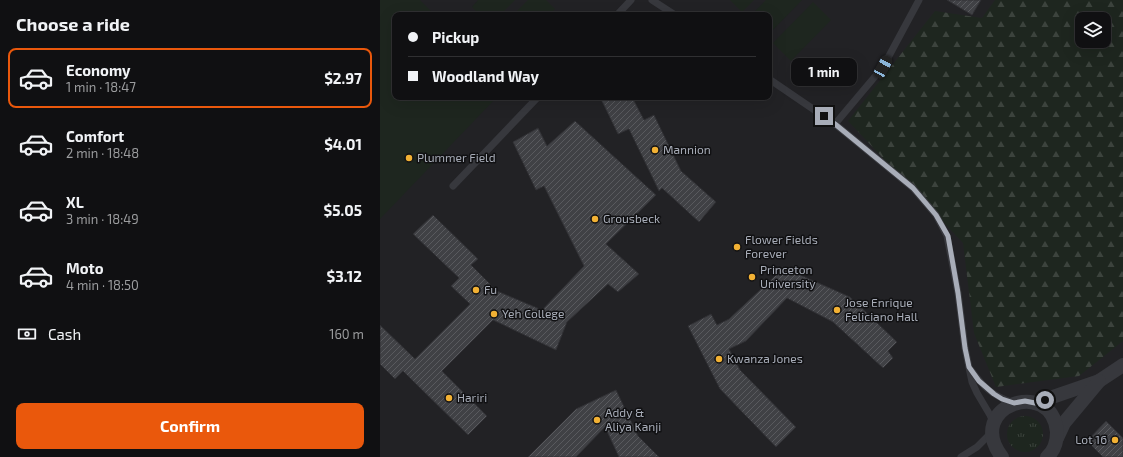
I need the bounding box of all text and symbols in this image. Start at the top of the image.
map controls [1075,12,1111,48]
button: layers [1075,12,1111,48]
text: Choose a ride [16,13,130,35]
text: Pickup [432,28,479,46]
car [872,54,894,80]
callout: 1 min [791,58,857,86]
icon: car [18,60,54,96]
text: Economy [66,61,131,79]
text: 1 min [808,64,840,80]
text: Woodland Way [432,67,539,85]
text: $2.97 [324,69,362,87]
text: 1 min · 18:47 [66,79,136,95]
route end [815,107,833,125]
icon: car [18,126,54,162]
text: Comfort [66,127,124,145]
text: $4.01 [324,135,362,153]
place label: Mannion [663,142,711,156]
text: 2 min · 18:48 [66,145,139,161]
marker: Mannion [650,145,660,155]
place label: Plummer Field [417,150,496,164]
marker: Plummer Field [404,153,414,163]
icon: car [18,192,54,228]
text: XL [66,193,84,211]
text: $5.05 [324,201,362,219]
text: 3 min · 18:49 [66,211,139,227]
place label: Grousbeck [603,211,660,225]
marker: Grousbeck [590,214,600,224]
place label: Flower Fields Forever [745,232,818,260]
marker: Flower Fields Forever [732,242,742,252]
icon: car [18,258,54,294]
text: Moto [66,259,104,277]
place label: Princeton University [760,262,816,290]
text: $3.12 [327,267,362,285]
marker: Princeton University [747,272,757,282]
text: 4 min · 18:50 [66,277,139,293]
place label: Fu [484,282,497,296]
marker: Fu [471,285,481,295]
place label: Jose Enrique Feliciano Hall [845,295,918,323]
marker: Jose Enrique Feliciano Hall [832,305,842,315]
place label: Yeh College [502,306,564,320]
marker: Yeh College [489,309,499,319]
icon: cash [16,323,38,345]
text: Cash [48,325,81,343]
text: 160 m [329,326,364,342]
place label: Kwanza Jones [727,351,803,365]
marker: Kwanza Jones [714,354,724,364]
place label: Hariri [457,390,487,404]
route start [1036,391,1054,409]
marker: Hariri [444,393,454,403]
button: Confirm [16,403,364,449]
place label: Addy & Aliya Kanji [605,405,661,434]
marker: Addy & Aliya Kanji [592,415,602,425]
place label: Lot 16 [1075,432,1107,446]
marker: Lot 16 [1110,435,1120,445]

